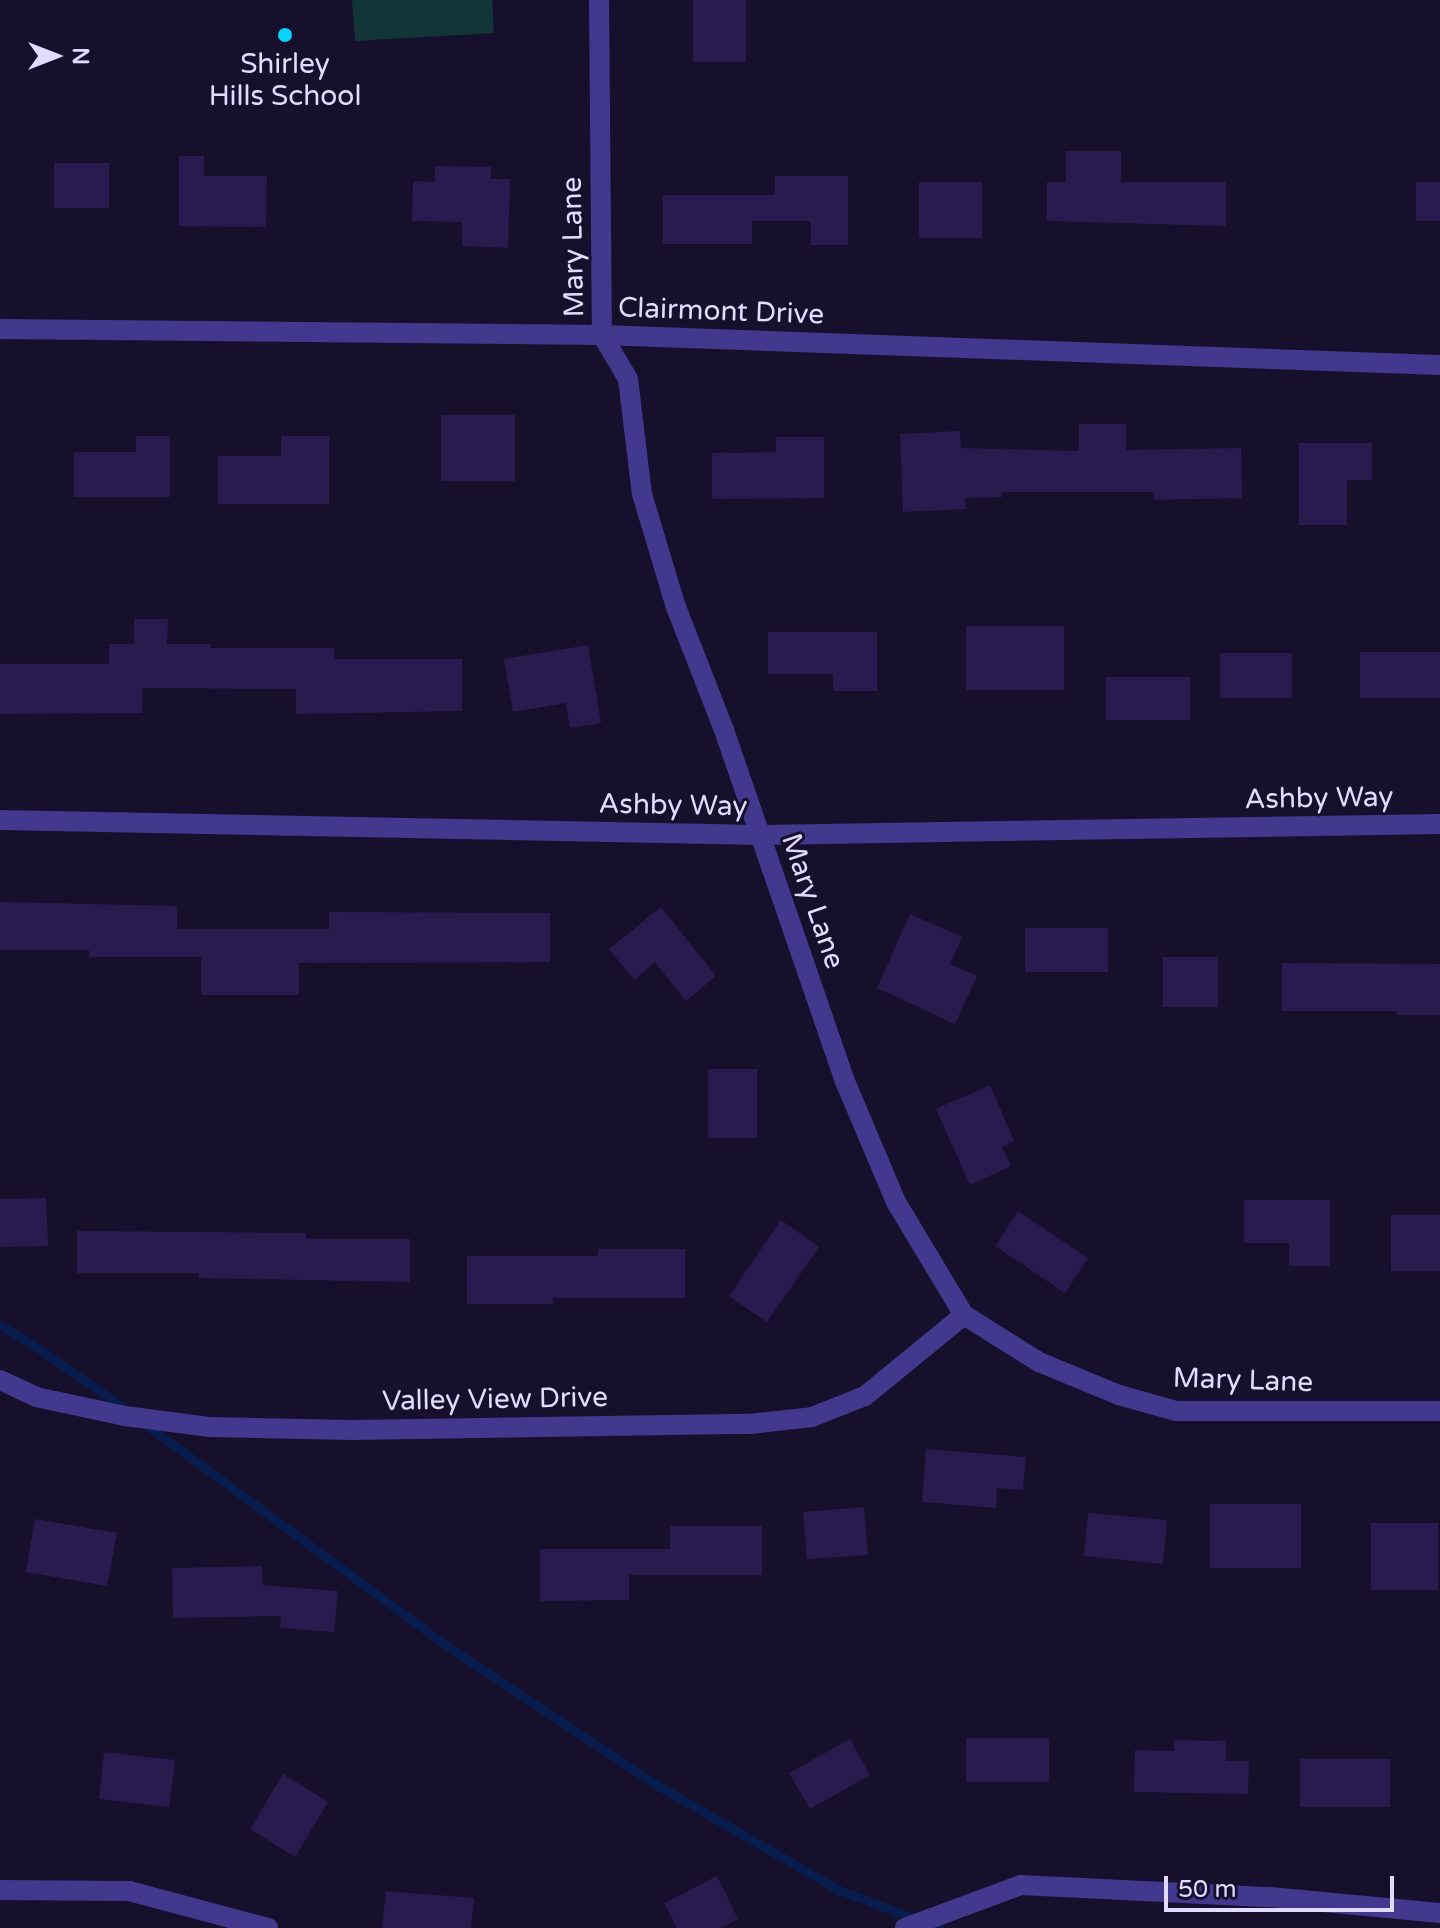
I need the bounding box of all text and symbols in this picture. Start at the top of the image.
north arrow [16,16,96,96]
marker: Shirley Hills School [276,26,294,44]
text: N [67,47,93,65]
place label: Shirley Hills School [209,47,361,113]
street label: Mary Lane [555,176,591,318]
street label: Clairmont Drive [617,291,825,331]
street label: Ashby Way [1244,780,1394,816]
street label: Ashby Way [598,787,748,823]
street label: Mary Lane [774,829,852,973]
street label: Mary Lane [1172,1361,1314,1399]
street label: Valley View Drive [382,1380,608,1418]
scale bar [1168,1860,1398,1910]
text: 50 m [1178,1875,1236,1904]

